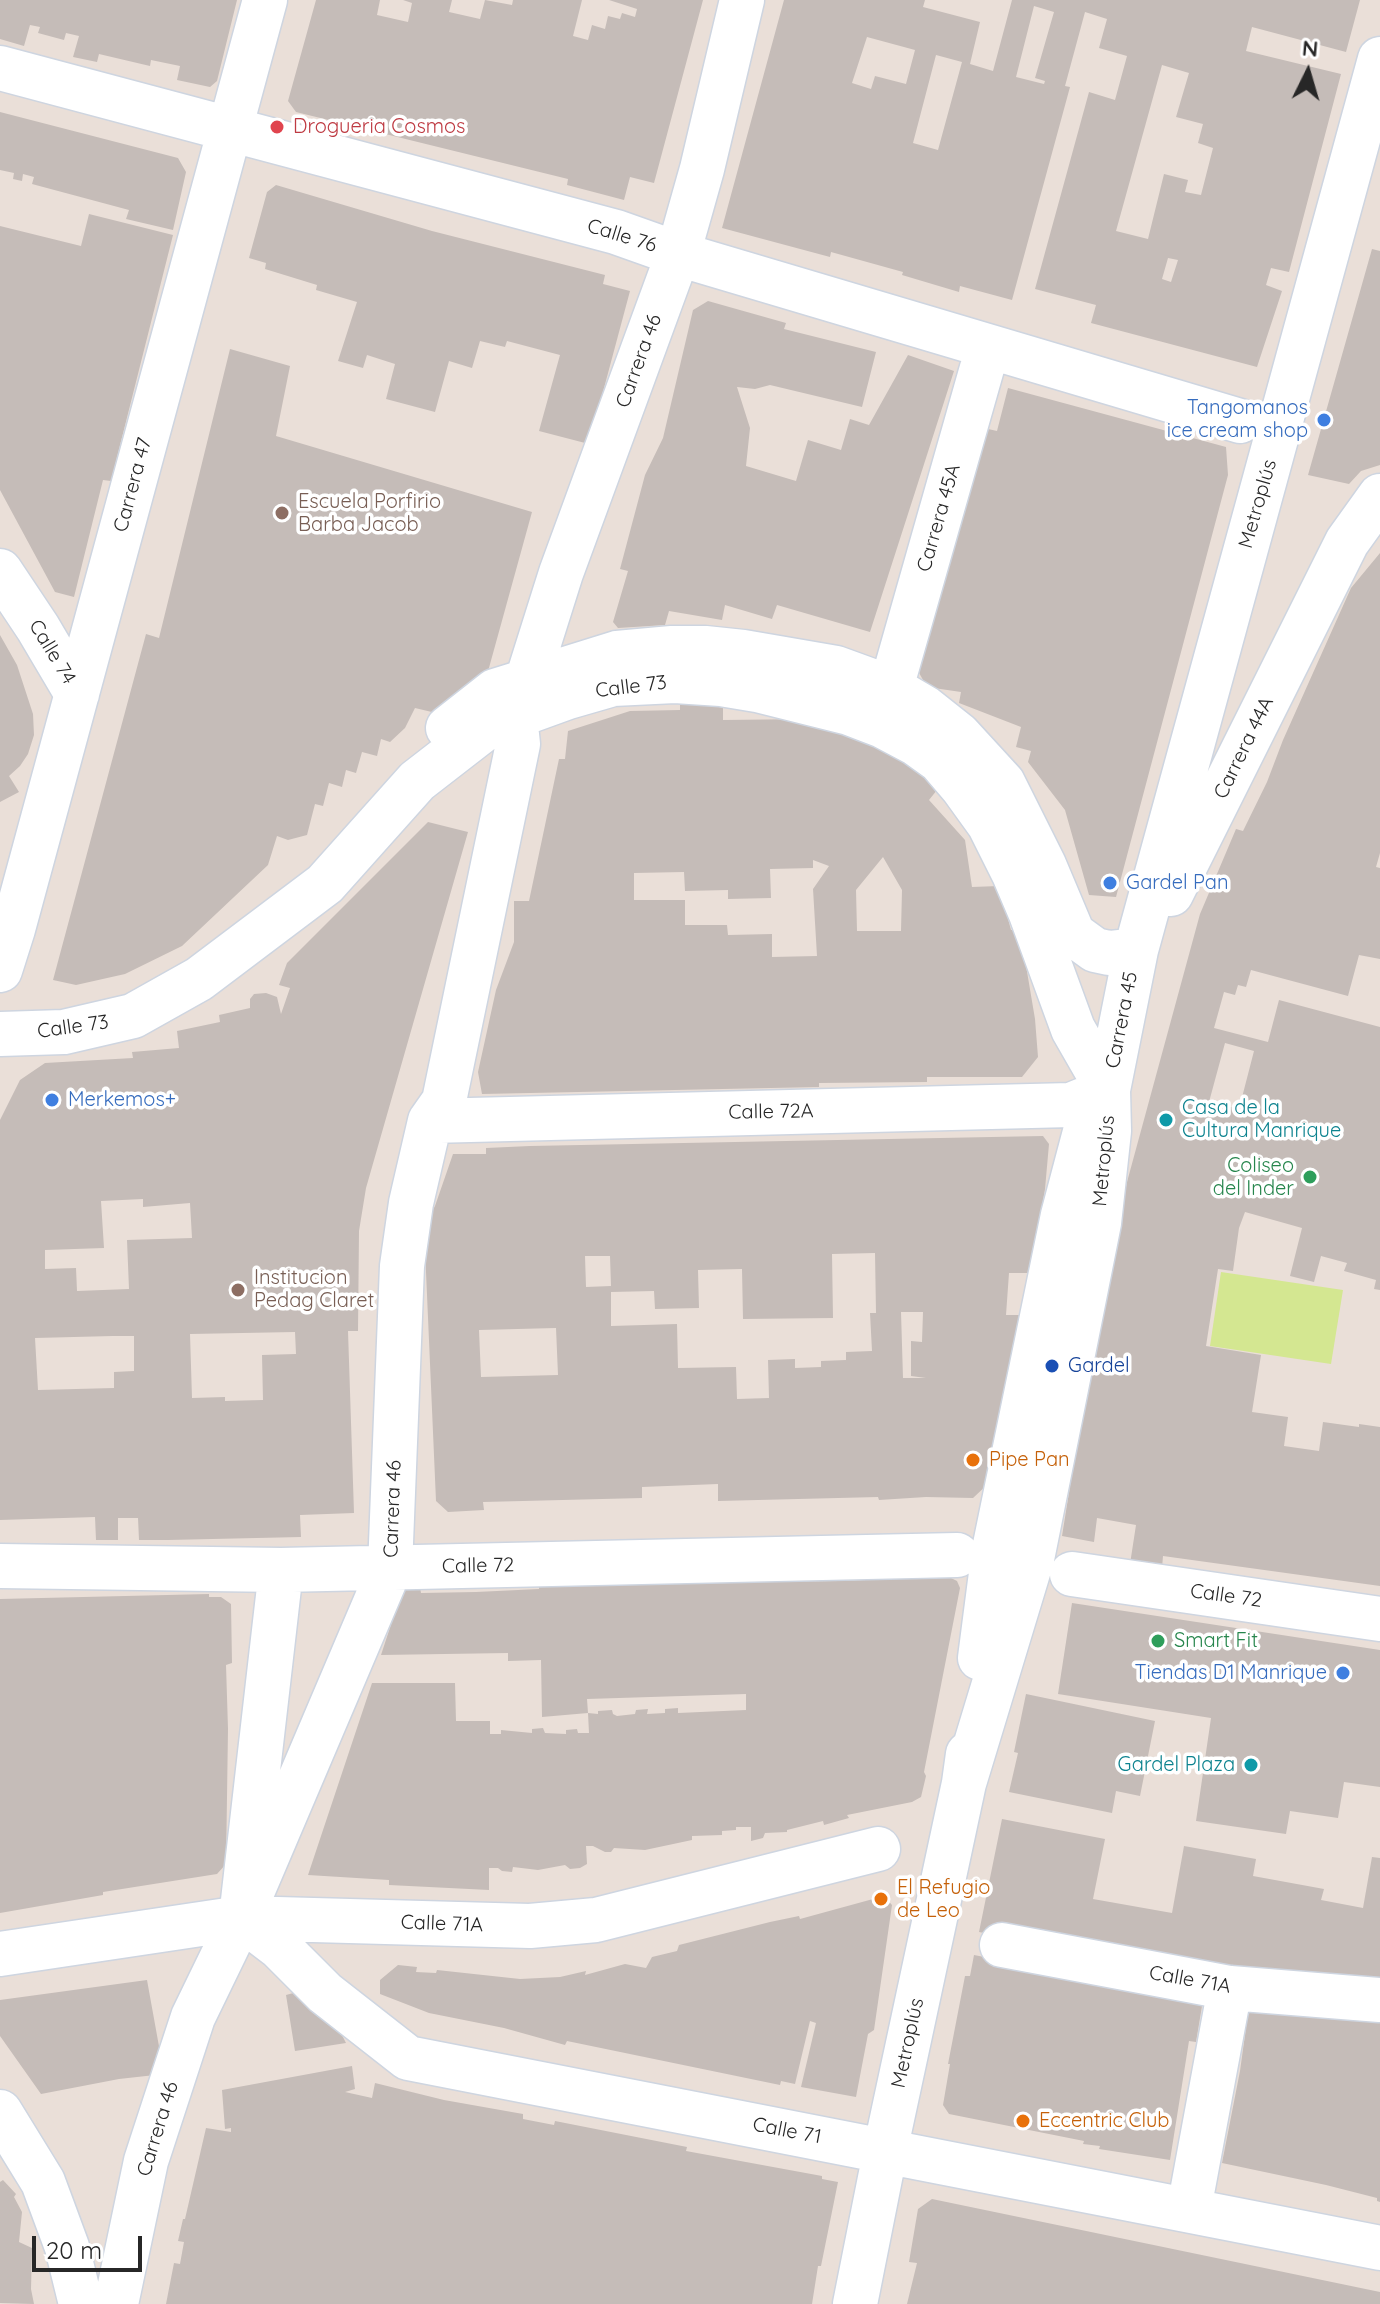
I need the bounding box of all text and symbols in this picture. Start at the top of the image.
north arrow [1268,32,1348,112]
text: N [1301,33,1319,63]
place label: Drogueria Cosmos [293,115,465,139]
marker: Drogueria Cosmos [268,118,286,136]
street label: Calle 76 [584,214,660,258]
street label: Carrera 46 [611,311,667,411]
place label: Tangomanos ice cream shop [1167,396,1308,443]
marker: Tangomanos ice cream shop [1315,411,1333,429]
street label: Carrera 47 [109,435,157,535]
street label: Metroplús [1234,457,1282,551]
street label: Carrera 45A [912,461,966,575]
place label: Escuela Porfirio Barba Jacob [298,490,441,537]
marker: Escuela Porfirio Barba Jacob [273,504,291,522]
street label: Calle 74 [23,615,81,689]
street label: Calle 73 [594,671,668,703]
street label: Carrera 44A [1209,693,1279,803]
place label: Gardel Pan [1126,871,1229,895]
marker: Gardel Pan [1101,874,1119,892]
street label: Carrera 45 [1101,970,1143,1070]
street label: Calle 73 [36,1010,110,1044]
place label: Merkemos+ [68,1088,176,1112]
marker: Merkemos+ [43,1091,61,1109]
place label: Casa de la Cultura Manrique [1182,1096,1341,1143]
street label: Calle 72A [728,1099,814,1125]
marker: Casa de la Cultura Manrique [1157,1111,1175,1129]
street label: Metroplús [1088,1114,1120,1208]
place label: Coliseo del Inder [1213,1154,1294,1201]
marker: Coliseo del Inder [1301,1168,1319,1186]
place label: Institucion Pedag Claret [254,1266,374,1313]
marker: Institucion Pedag Claret [229,1281,247,1299]
place label: Gardel [1068,1354,1130,1378]
marker: Gardel [1043,1357,1061,1375]
place label: Pipe Pan [989,1448,1070,1472]
marker: Pipe Pan [964,1451,982,1469]
street label: Carrera 46 [379,1460,407,1558]
street label: Calle 72 [442,1553,514,1579]
street label: Calle 72 [1189,1579,1263,1613]
place label: Smart Fit [1174,1629,1258,1653]
marker: Smart Fit [1149,1632,1167,1650]
place label: Tiendas D1 Manrique [1134,1661,1327,1685]
marker: Tiendas D1 Manrique [1334,1664,1352,1682]
place label: Gardel Plaza [1118,1753,1235,1777]
marker: Gardel Plaza [1242,1756,1260,1774]
place label: El Refugio de Leo [897,1876,990,1923]
marker: El Refugio de Leo [872,1890,890,1908]
street label: Calle 71A [400,1911,484,1937]
street label: Calle 71A [1147,1961,1233,1999]
street label: Metroplús [887,1996,929,2090]
street label: Carrera 46 [132,2079,184,2179]
place label: Eccentric Club [1039,2109,1169,2133]
marker: Eccentric Club [1014,2112,1032,2130]
street label: Calle 71 [751,2113,823,2149]
scale bar [36,2220,146,2270]
text: 20 m [46,2235,102,2265]

